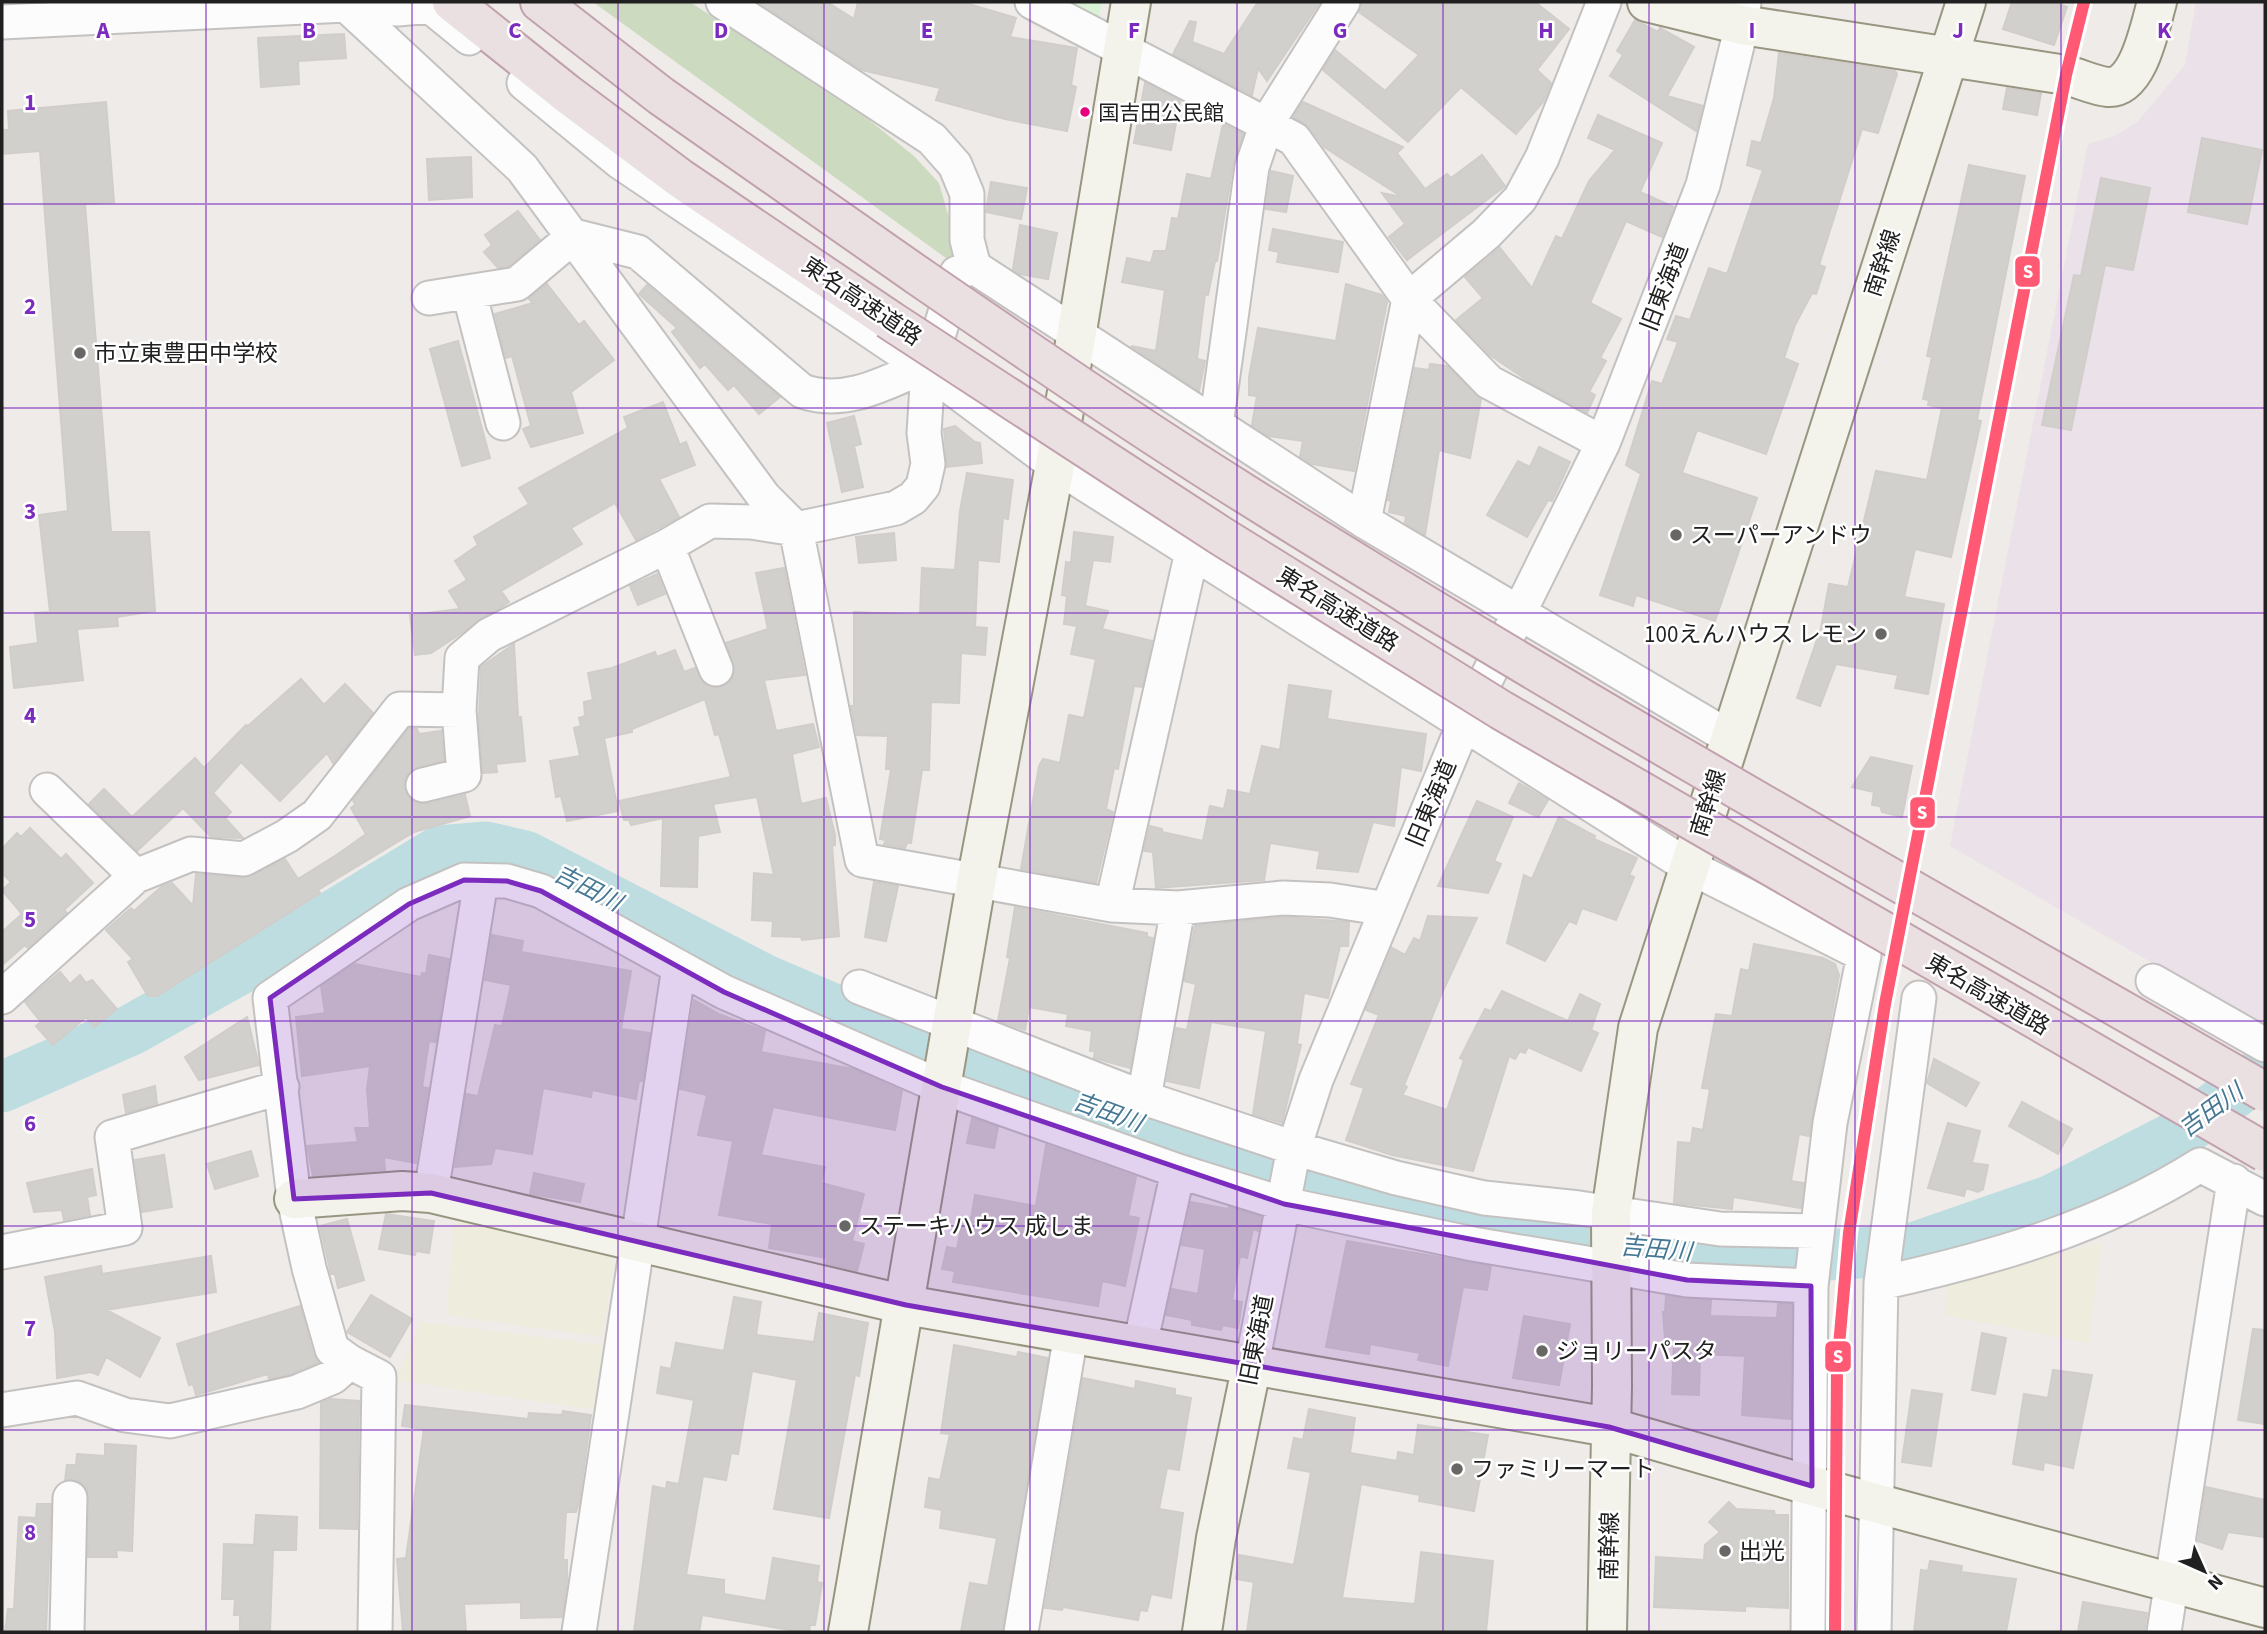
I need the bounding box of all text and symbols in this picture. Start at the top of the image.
text: A [95,14,110,47]
text: B [302,14,316,47]
text: C [508,14,522,47]
text: D [714,14,728,47]
text: E [921,14,933,47]
text: F [1128,14,1140,47]
text: G [1333,14,1347,47]
text: H [1538,14,1554,47]
text: I [1749,14,1755,47]
text: J [1952,14,1964,47]
text: K [2157,14,2172,47]
text: 1 [24,86,36,119]
place label: 国吉田公民館 [1098,98,1224,128]
marker: 国吉田公民館 [1078,105,1092,119]
street label: 南幹線 [1856,225,1909,301]
street label: 旧東海道 [1633,238,1696,336]
street label: 東名高速道路 [795,249,928,354]
line badge: S [2014,255,2041,288]
text: S [2023,259,2033,286]
text: 2 [24,290,36,323]
place label: 市立東豊田中学校 [94,337,278,370]
marker: 市立東豊田中学校 [72,345,88,361]
text: 3 [24,495,36,528]
place label: スーパーアンドウ [1690,519,1872,552]
marker: スーパーアンドウ [1668,527,1684,543]
street label: 東名高速道路 [1270,559,1405,660]
place label: 100えんハウス レモン [1644,618,1867,651]
marker: 100えんハウス レモン [1873,626,1889,642]
text: 4 [24,699,36,732]
street label: 旧東海道 [1398,754,1465,852]
street label: 南幹線 [1683,765,1734,841]
line badge: S [1909,796,1936,829]
text: S [1917,800,1927,827]
water label: 吉田川 [548,857,630,922]
text: 5 [24,903,36,936]
street label: 東名高速道路 [1920,946,2056,1043]
water label: 吉田川 [2172,1073,2253,1146]
water label: 吉田川 [1068,1084,1150,1142]
text: 6 [24,1107,36,1140]
place label: ステーキハウス 成しま [859,1210,1094,1243]
marker: ステーキハウス 成しま [837,1218,853,1234]
water label: 吉田川 [1619,1229,1696,1270]
street label: 旧東海道 [1232,1292,1281,1388]
text: 7 [24,1312,36,1345]
place label: ジョリーパスタ [1556,1335,1717,1368]
line badge: S [1824,1340,1852,1373]
marker: ジョリーパスタ [1534,1343,1550,1359]
text: S [1833,1344,1843,1371]
place label: ファミリーマート [1471,1453,1655,1486]
marker: ファミリーマート [1449,1461,1465,1477]
street label: 南幹線 [1592,1511,1627,1581]
text: 8 [24,1516,36,1549]
place label: 出光 [1739,1535,1785,1568]
north arrow [2169,1536,2239,1606]
marker: 出光 [1717,1543,1733,1559]
text: N [2201,1568,2229,1596]

